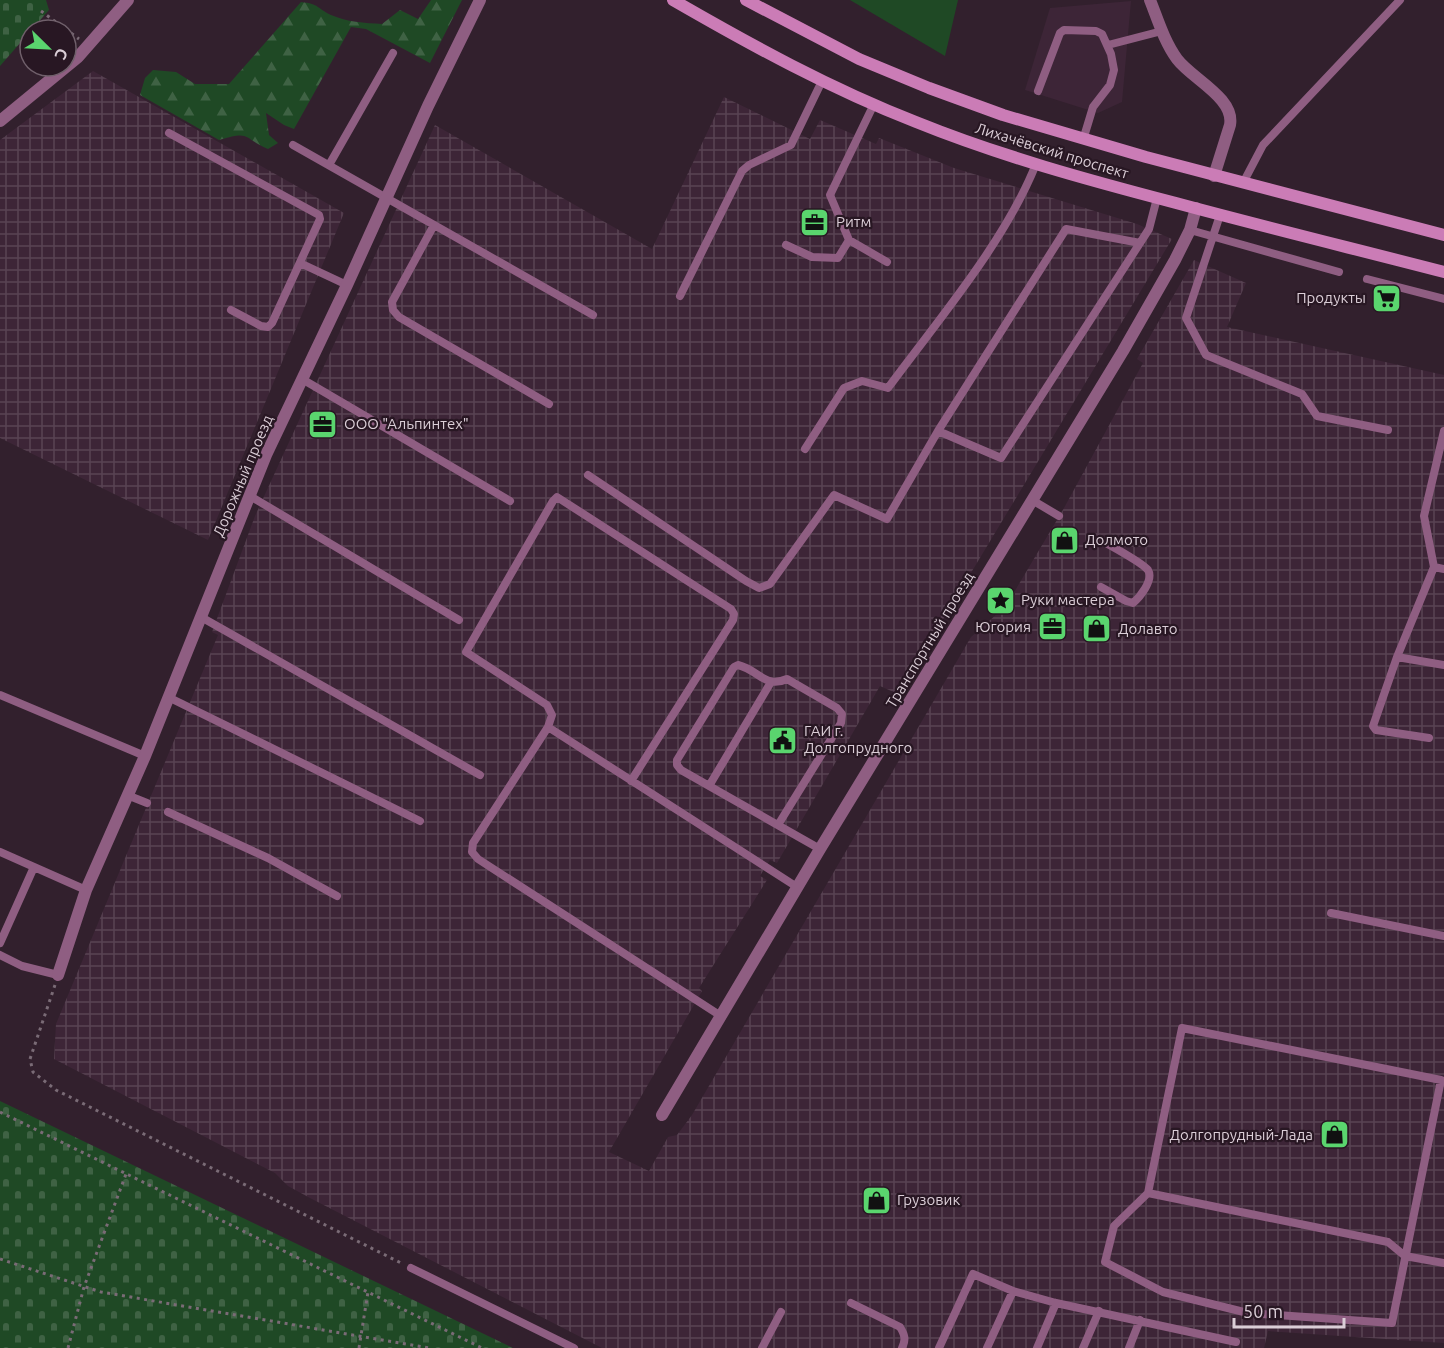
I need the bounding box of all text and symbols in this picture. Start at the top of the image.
north arrow [18,18,78,78]
text: С [51,46,72,62]
street label: Лихачёвский проспект [973,119,1131,182]
office icon: Ритм [799,206,831,238]
place label: Ритм [836,213,871,230]
supermarket icon: Продукты [1371,282,1403,314]
place label: Продукты [1296,289,1366,306]
office icon: ООО "Альпинтех" [307,408,339,440]
street label: Дорожный проезд [209,412,276,539]
place label: ООО "Альпинтех" [344,415,469,432]
shop icon: Долмото [1048,524,1080,556]
place label: Долмото [1085,531,1148,548]
street label: Транспортный проезд [882,568,977,711]
place icon: Руки мастера [984,584,1016,616]
place label: Руки мастера [1021,591,1115,608]
office icon: Югория [1036,611,1068,643]
shop icon: Долавто [1081,613,1113,645]
place label: Югория [975,618,1031,635]
place label: Долавто [1118,620,1177,637]
place label: ГАИ г. Долгопрудного [804,722,912,756]
public building icon: ГАИ г. Долгопрудного [767,724,799,756]
shop icon: Долгопрудный-Лада [1318,1119,1350,1151]
place label: Долгопрудный-Лада [1170,1126,1313,1143]
shop icon: Грузовик [860,1184,892,1216]
place label: Грузовик [897,1191,960,1208]
scale bar [1234,1291,1344,1329]
text: 50 m [1243,1301,1283,1321]

